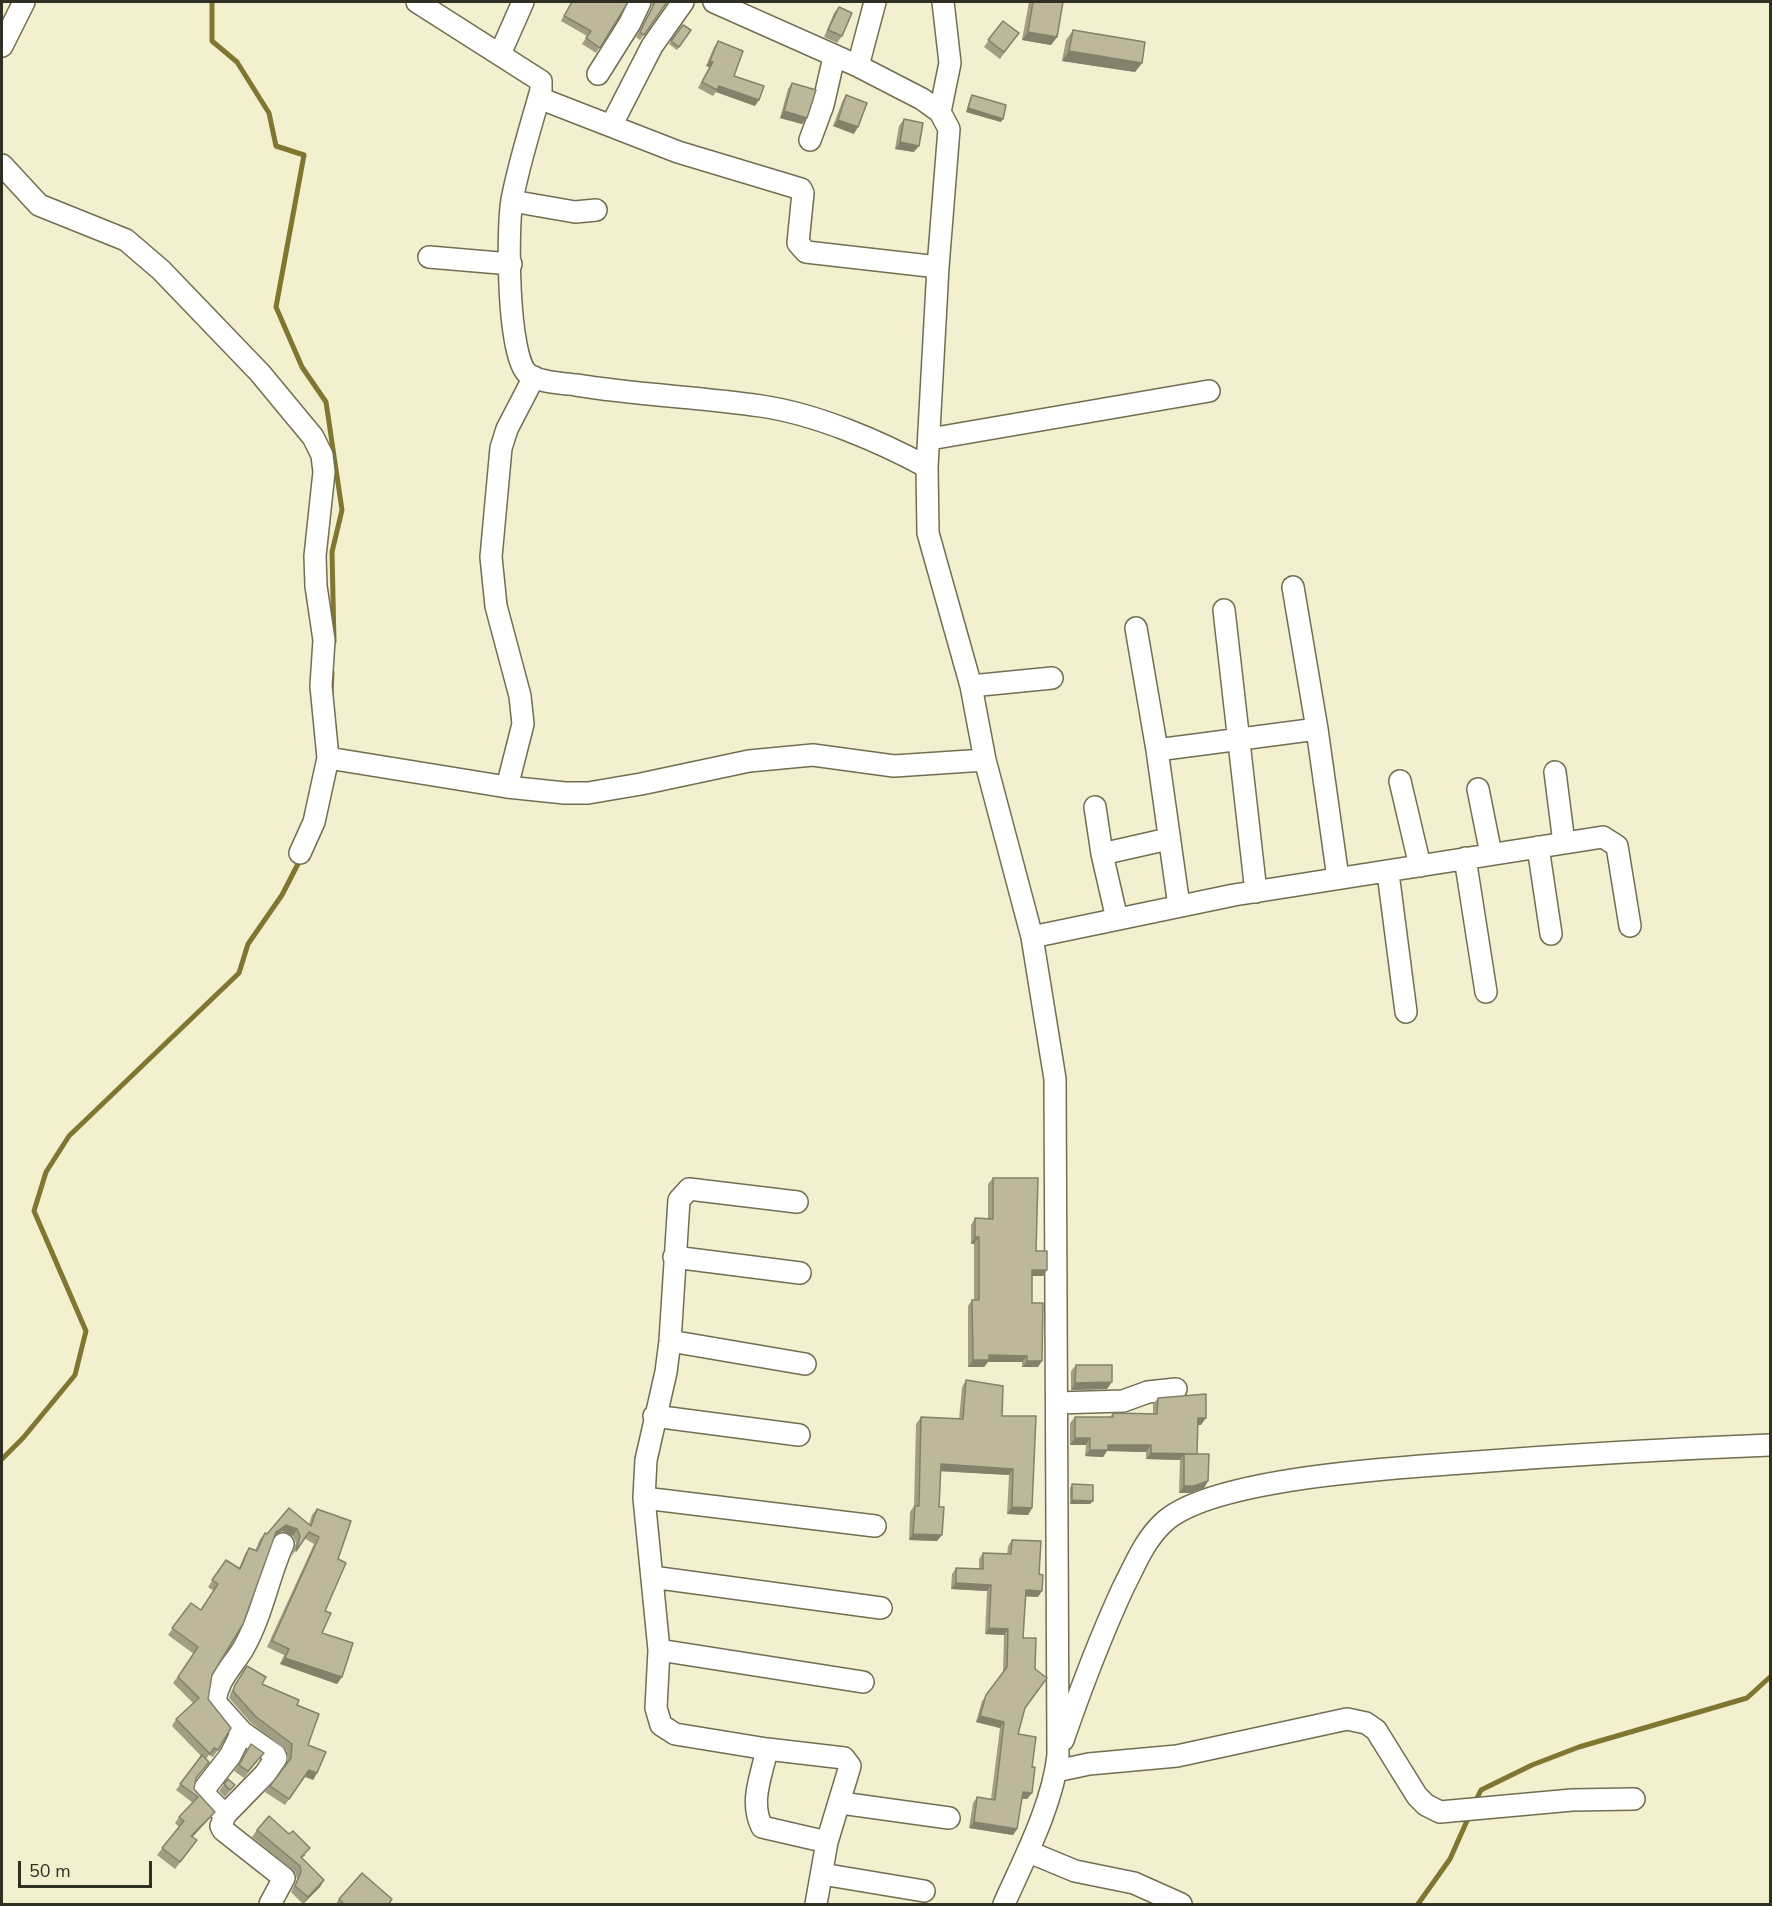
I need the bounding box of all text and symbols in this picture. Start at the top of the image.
scale bar [21,1849,154,1887]
text: 50 m [29,1859,71,1883]

